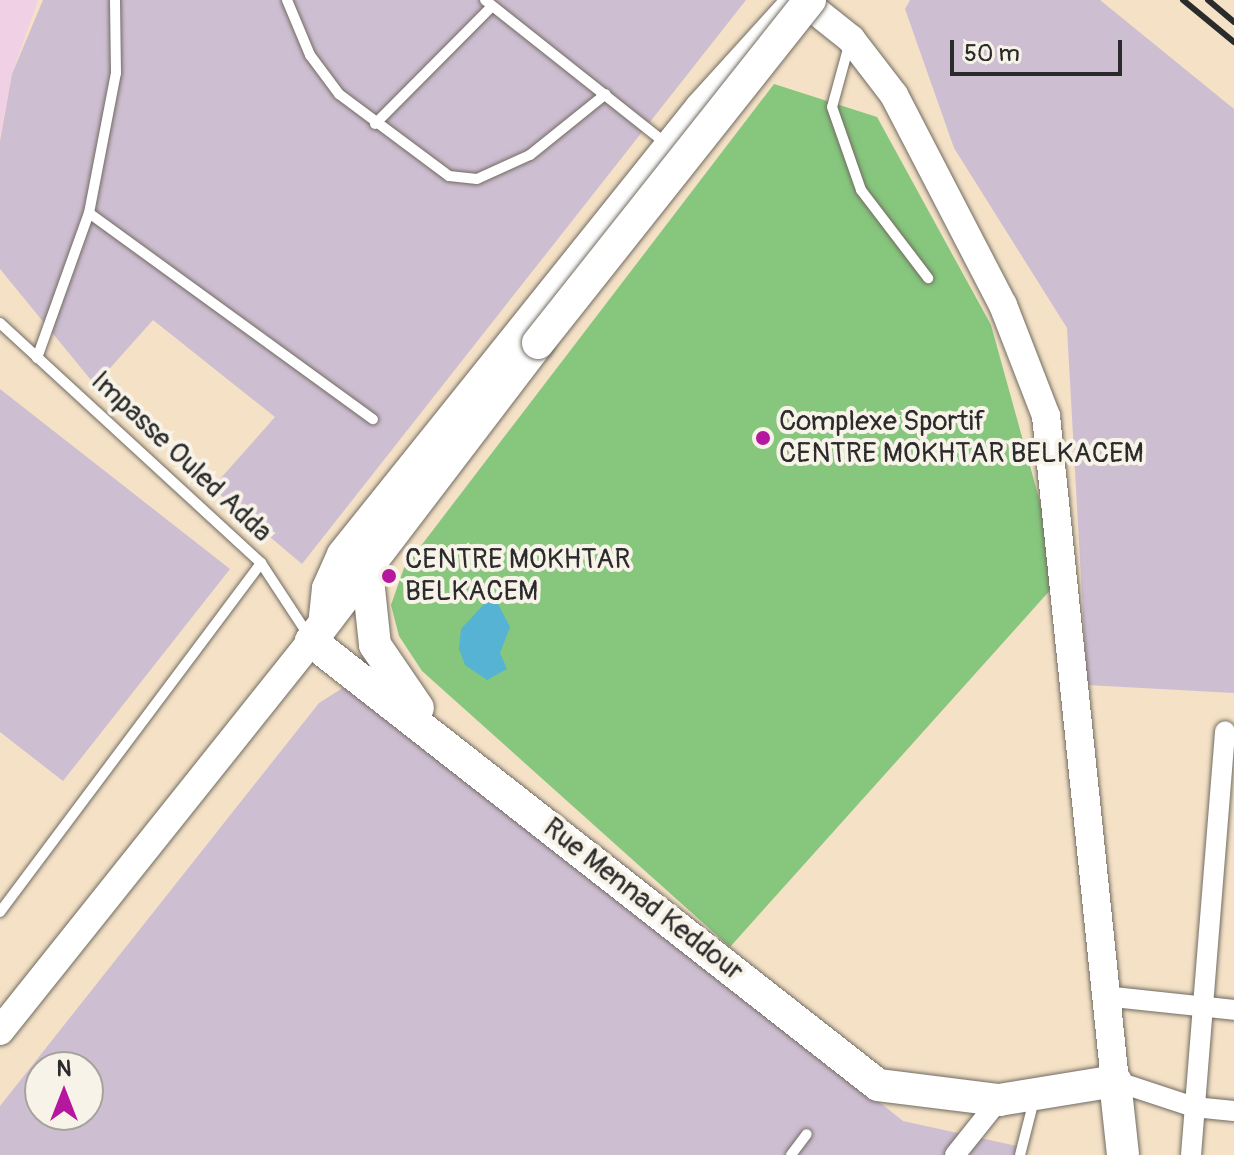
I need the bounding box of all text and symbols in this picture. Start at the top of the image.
scale bar [954,24,1126,74]
text: 50 m [964,39,1020,68]
street label: Impasse Ouled Adda [84,365,278,549]
place label: Complexe Sportif CENTRE MOKHTAR BELKACEM [779,405,1144,471]
marker: Complexe Sportif CENTRE MOKHTAR BELKACEM [754,429,772,447]
place label: CENTRE MOKHTAR BELKACEM [405,543,630,609]
marker: CENTRE MOKHTAR BELKACEM [380,567,398,585]
street label: Rue Mennad Keddour [536,811,750,989]
north arrow [24,1051,104,1131]
text: N [57,1055,71,1083]

